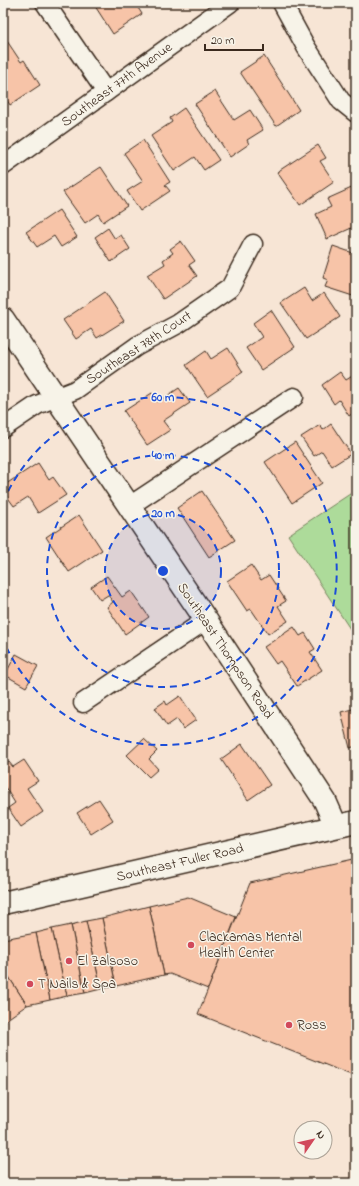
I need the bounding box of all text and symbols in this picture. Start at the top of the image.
scale bar [205,26,263,52]
text: 20 m [211,32,234,50]
street label: Southeast 77th Avenue [57,37,178,133]
street label: Southeast 78th Court [82,306,196,390]
text: 60 m [151,389,175,407]
text: 40 m [151,447,175,465]
text: 20 m [150,505,175,523]
centre of rings [156,564,170,578]
street label: Southeast Thompson Road [171,579,279,723]
street label: Southeast Fuller Road [114,838,246,888]
place label: Clackamas Mental Health Center [199,927,302,964]
marker: Clackamas Mental Health Center [186,940,196,950]
place label: El Zalsoso [77,951,138,972]
marker: El Zalsoso [64,956,74,966]
place label: T Nails & Spa [38,974,116,995]
marker: T Nails & Spa [25,979,35,989]
place label: Ross [297,1015,326,1036]
marker: Ross [284,1020,294,1030]
north arrow [293,1120,333,1160]
text: N [312,1127,329,1143]

